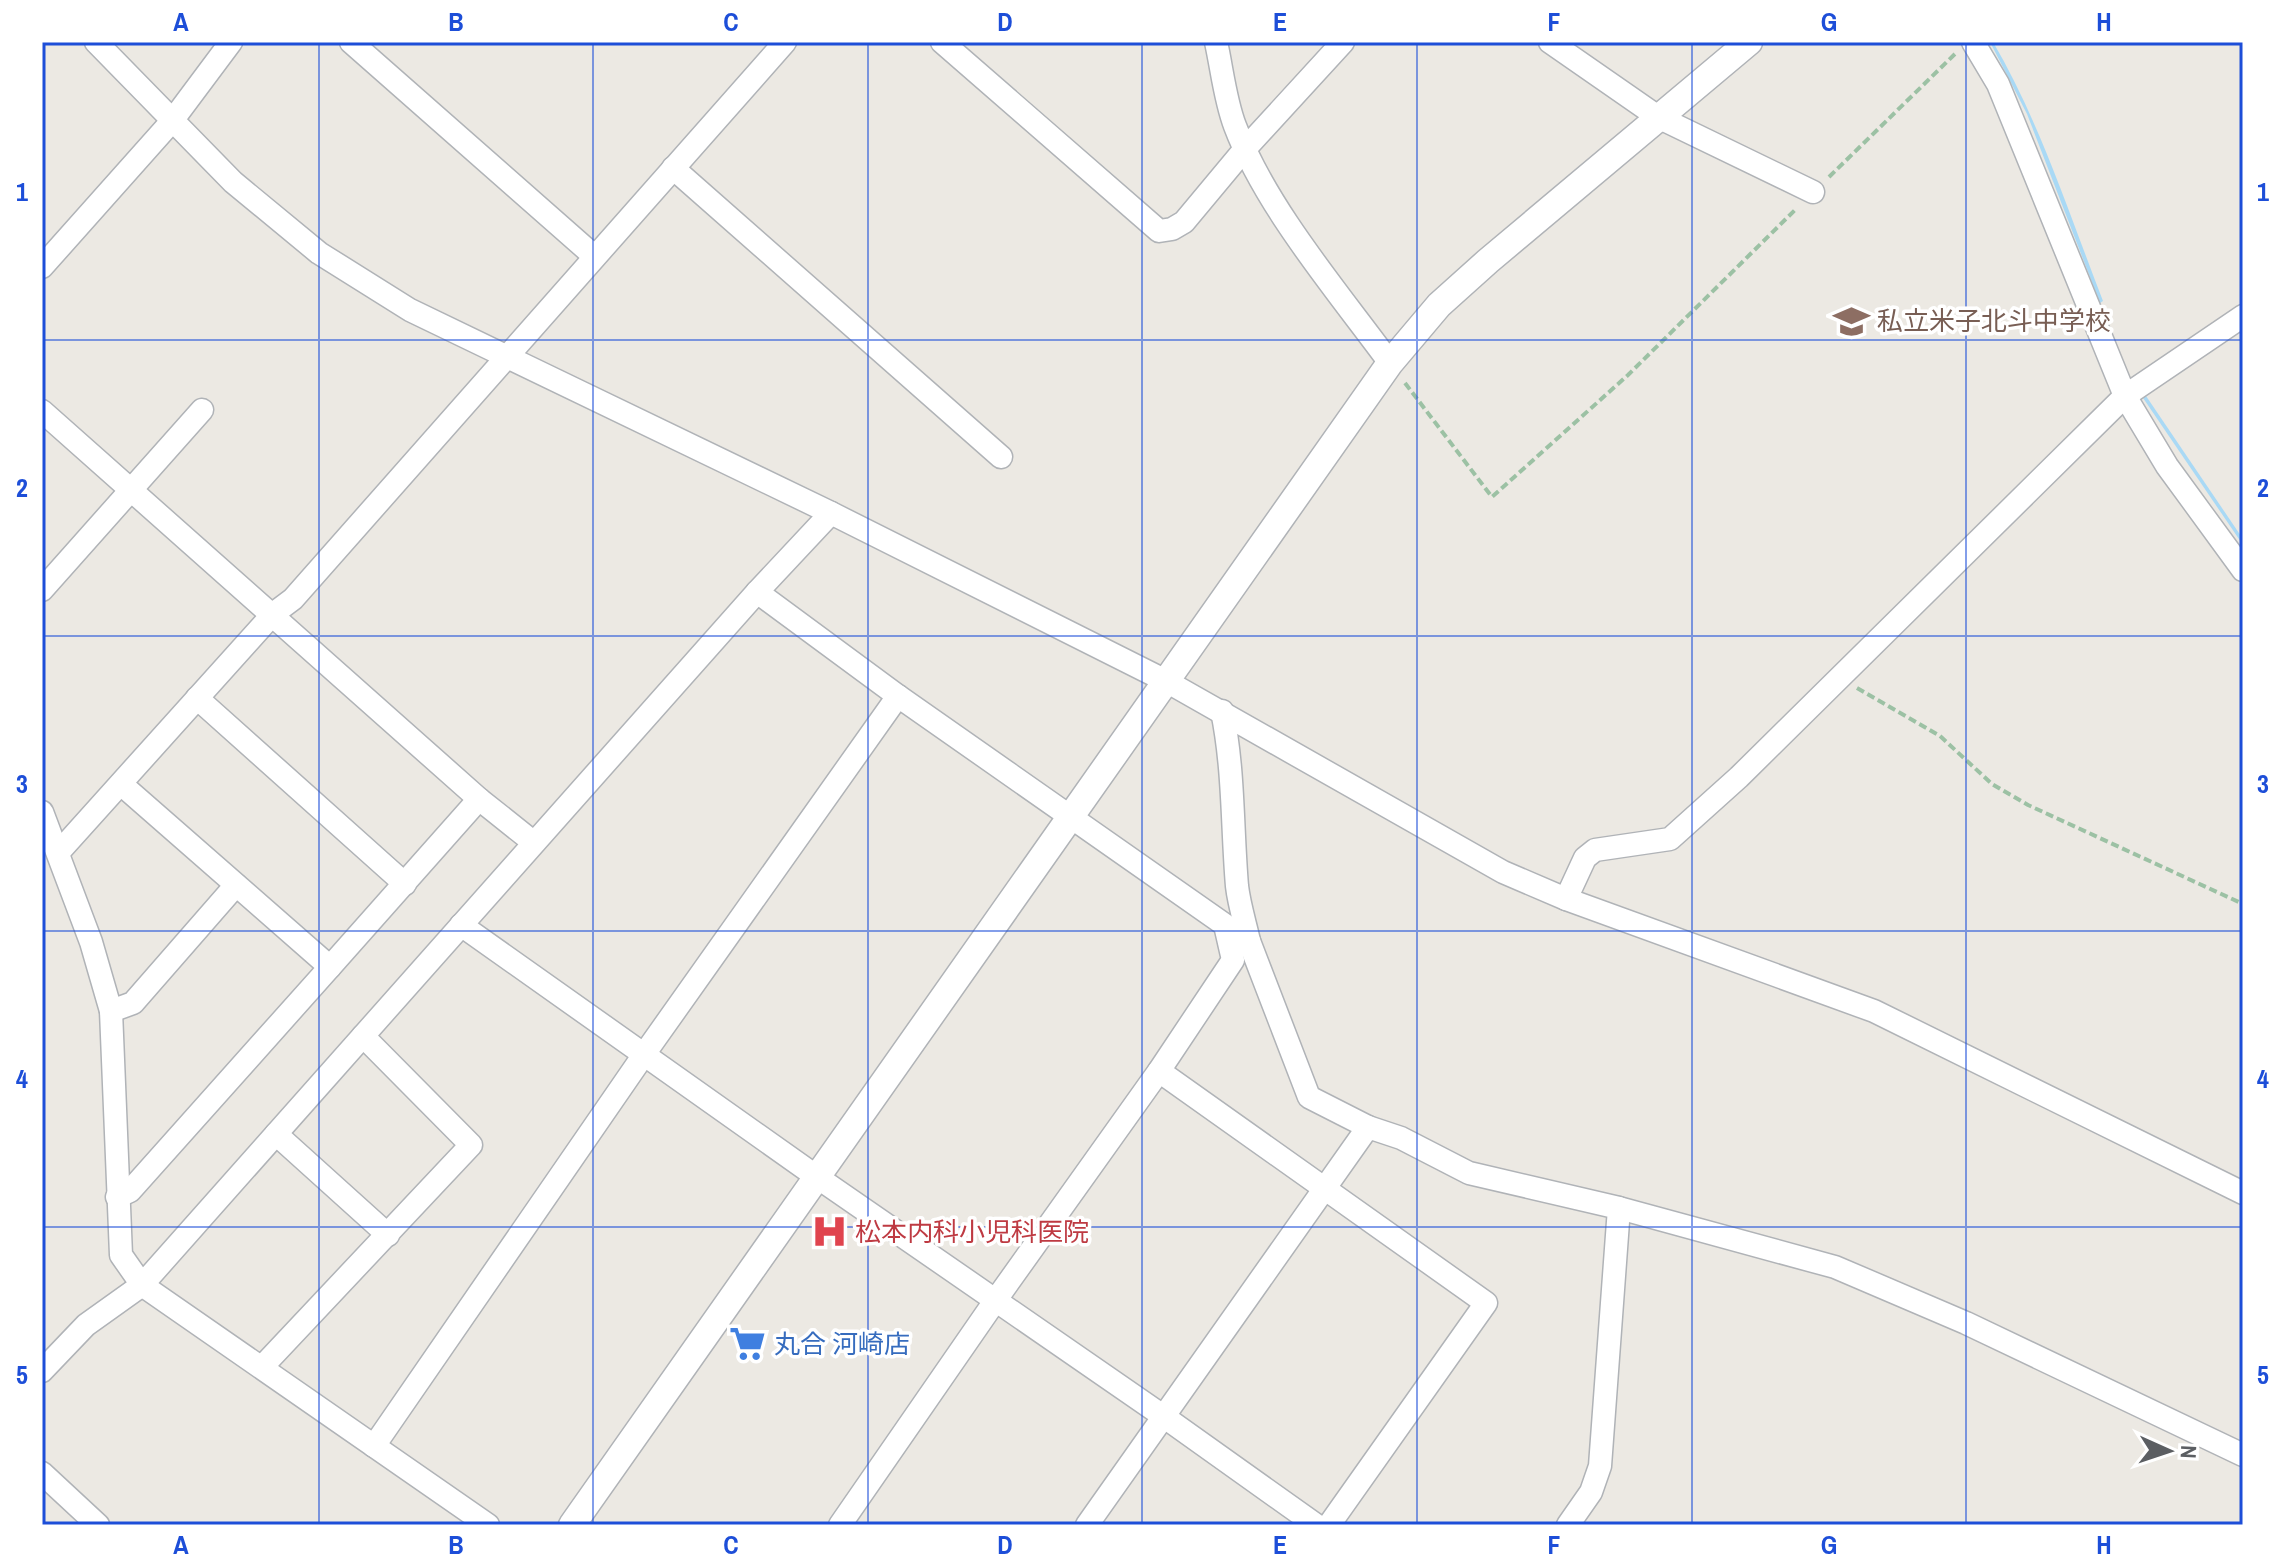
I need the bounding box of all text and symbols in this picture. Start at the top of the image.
text: A [173,4,189,39]
text: B [448,4,464,39]
text: C [723,4,739,39]
text: D [997,4,1013,39]
text: E [1273,4,1287,39]
text: F [1547,4,1561,39]
text: G [1821,4,1837,39]
text: H [2096,4,2112,39]
text: 1 [16,174,28,209]
text: 1 [2257,174,2269,209]
school or university icon: 私立米子北斗中学校 [1832,302,1870,340]
place label: 私立米子北斗中学校 [1877,303,2111,338]
text: 2 [16,470,28,505]
text: 2 [2257,470,2269,505]
text: 3 [16,766,28,801]
text: 3 [2257,766,2269,801]
text: 4 [16,1061,28,1096]
text: 4 [2257,1061,2269,1096]
hospital icon: 松本内科小児科医院 [810,1213,848,1251]
place label: 松本内科小児科医院 [855,1214,1089,1249]
supermarket icon: 丸合 河崎店 [729,1325,767,1363]
place label: 丸合 河崎店 [774,1326,910,1361]
text: 5 [16,1357,28,1392]
text: 5 [2257,1357,2269,1392]
north arrow [2129,1411,2209,1491]
text: N [2174,1445,2204,1459]
text: A [173,1527,189,1562]
text: B [448,1527,464,1562]
text: C [723,1527,739,1562]
text: D [997,1527,1013,1562]
text: E [1273,1527,1287,1562]
text: F [1547,1527,1561,1562]
text: G [1821,1527,1837,1562]
text: H [2096,1527,2112,1562]

